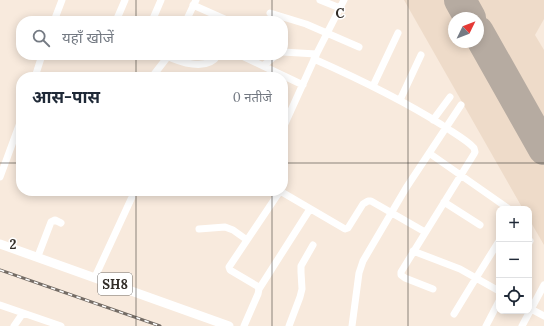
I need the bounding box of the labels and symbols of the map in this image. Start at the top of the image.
text: C [336,5,345,22]
north arrow [448,12,484,48]
text: 2 [10,236,17,253]
road number: SH8 [98,273,132,295]

